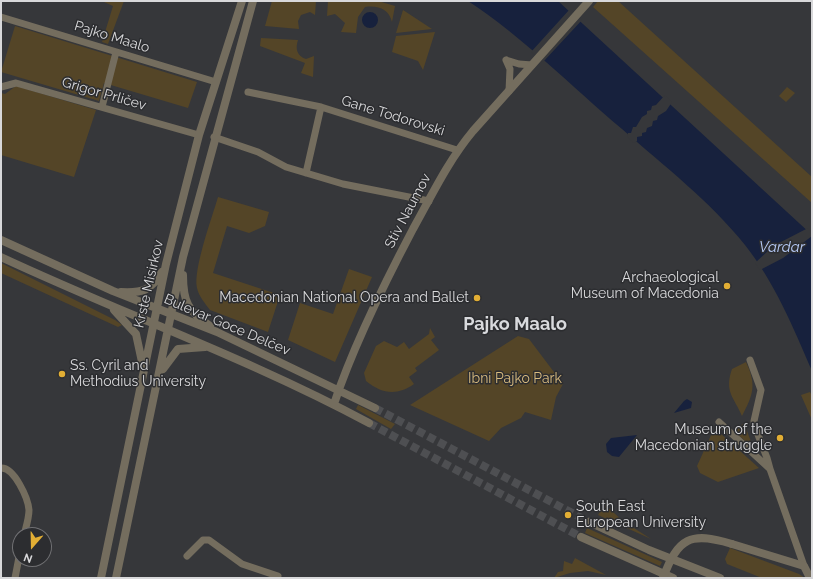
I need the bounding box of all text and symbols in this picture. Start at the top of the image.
street label: Pajko Maalo [72,18,152,56]
street label: Grigor Prličev [60,74,148,114]
street label: Gane Todorovski [339,92,447,140]
street label: Stiv Naumov [381,171,435,251]
street label: Krste Misirkov [131,238,167,330]
water label: Vardar [759,238,805,256]
place label: Archaeological Museum of Macedonia [571,270,719,302]
marker: Archaeological Museum of Macedonia [722,281,732,291]
place label: Macedonian National Opera and Ballet [219,290,469,306]
street label: Bulevar Goce Delčev [161,291,293,359]
marker: Macedonian National Opera and Ballet [472,293,482,303]
district label: Pajko Maalo [463,314,567,336]
place label: Ss. Cyril and Methodius University [70,358,206,390]
marker: Ss. Cyril and Methodius University [57,369,67,379]
park label: Ibni Pajko Park [468,371,562,387]
place label: Museum of the Macedonian struggle [635,422,772,454]
marker: Museum of the Macedonian struggle [775,433,785,443]
place label: South East European University [576,499,706,532]
marker: South East European University [563,510,573,520]
north arrow [12,527,52,567]
text: N [22,550,34,565]

